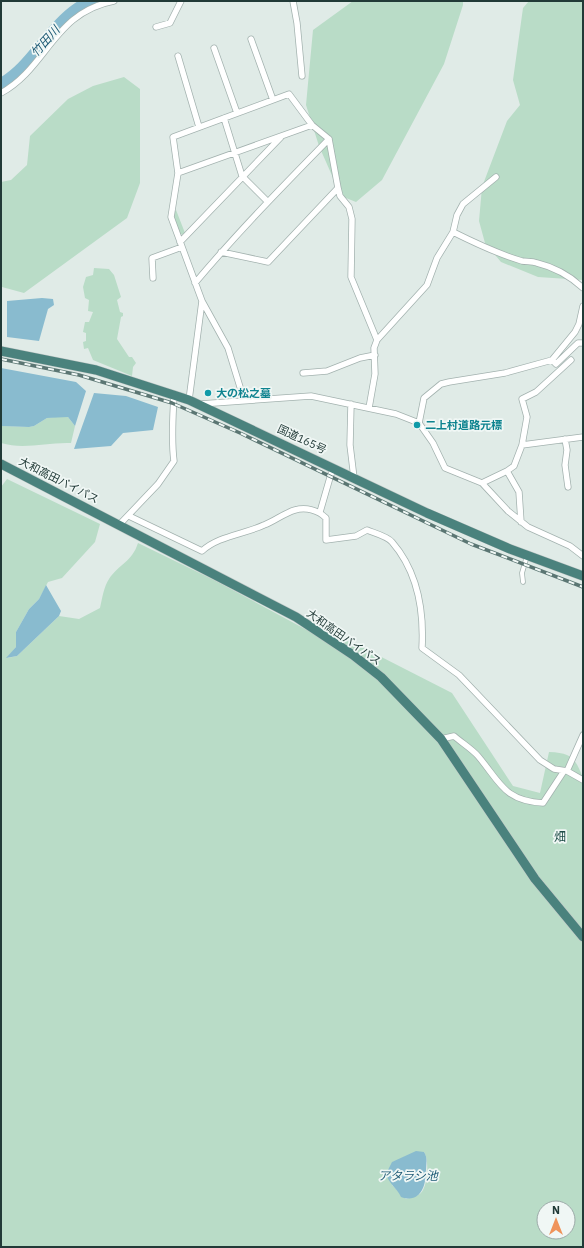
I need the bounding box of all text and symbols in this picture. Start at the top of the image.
water label: 竹田川 [27,21,64,59]
place label: 大の松之墓 [216,386,271,400]
marker: 大の松之墓 [203,388,213,398]
place label: 二上村道路元標 [425,418,502,432]
marker: 二上村道路元標 [412,420,422,430]
street label: 国道165号 [275,421,329,457]
street label: 大和高田バイパス [17,454,101,506]
street label: 大和高田バイパス [304,606,384,668]
district label: 畑 [554,829,566,844]
water label: アタラシ池 [378,1168,439,1183]
north arrow [536,1200,576,1240]
text: N [552,1203,560,1217]

